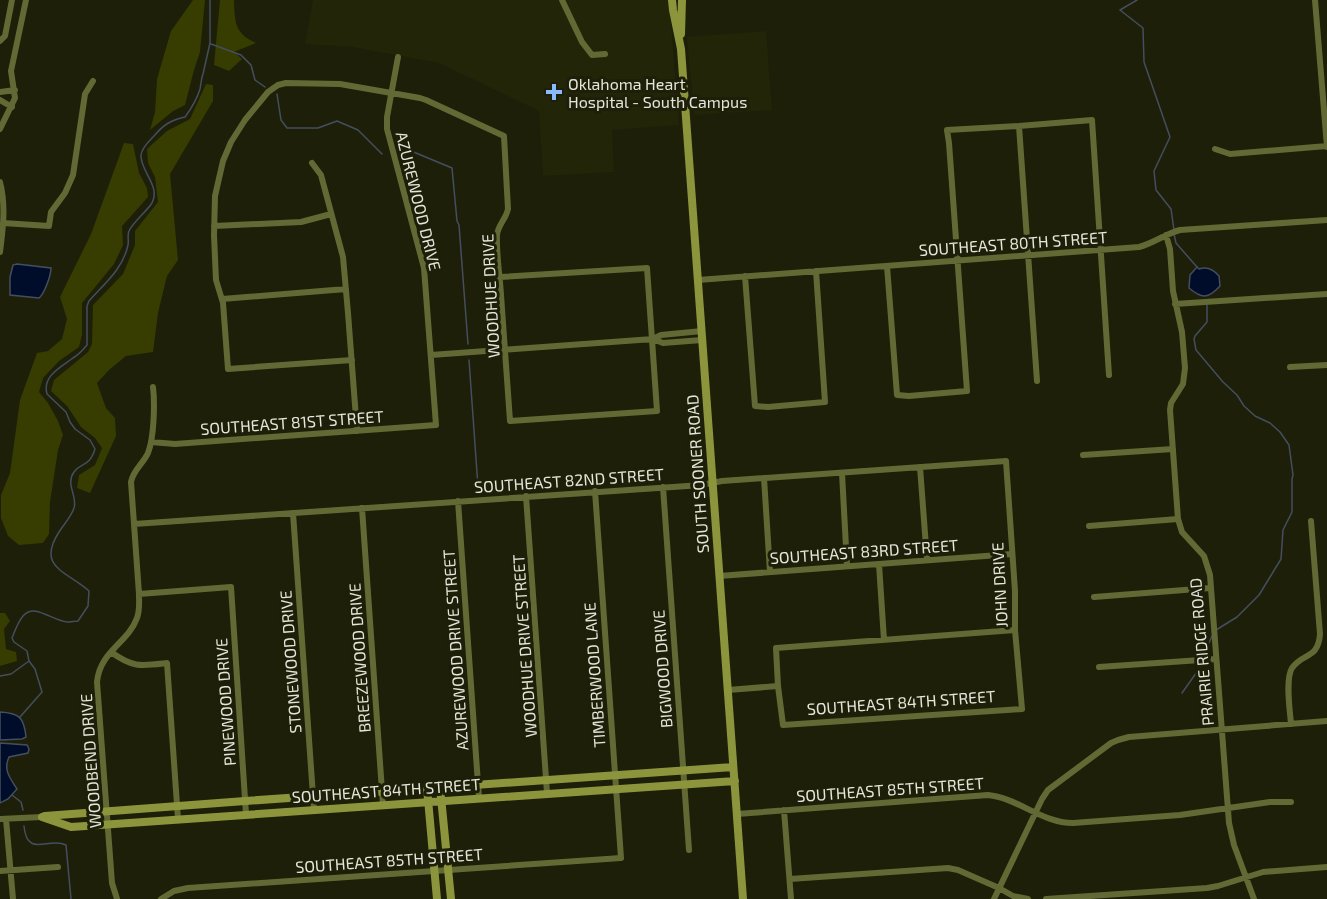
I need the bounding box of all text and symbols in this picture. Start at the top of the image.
place label: Oklahoma Heart Hospital - South Campus [568,74,747,111]
marker: Oklahoma Heart Hospital - South Campus [545,83,563,101]
street label: AZUREWOOD DRIVE [393,129,445,273]
street label: SOUTHEAST 80TH STREET [918,227,1108,259]
street label: WOODHUE DRIVE [477,233,503,359]
street label: SOUTH SOONER ROAD [682,394,712,554]
street label: SOUTHEAST 81ST STREET [200,406,384,438]
street label: SOUTHEAST 82ND STREET [473,464,665,496]
street label: SOUTHEAST 83RD STREET [769,535,959,567]
street label: JOHN DRIVE [987,542,1011,628]
street label: AZUREWOOD DRIVE STREET [438,549,472,751]
street label: WOODHUE DRIVE STREET [508,554,540,738]
street label: PRAIRIE RIDGE ROAD [1185,577,1217,727]
street label: BREEZEWOOD DRIVE [344,583,374,733]
street label: STONEWOOD DRIVE [276,590,304,734]
street label: TIMBERWOOD LANE [579,602,609,748]
street label: BIGWOOD DRIVE [648,609,676,729]
street label: PINEWOOD DRIVE [211,637,239,767]
street label: SOUTHEAST 84TH STREET [806,686,996,718]
street label: WOODBEND DRIVE [76,693,104,829]
street label: SOUTHEAST 85TH STREET [796,773,984,805]
street label: SOUTHEAST 84TH STREET [291,774,481,806]
street label: SOUTHEAST 85TH STREET [295,844,483,876]

